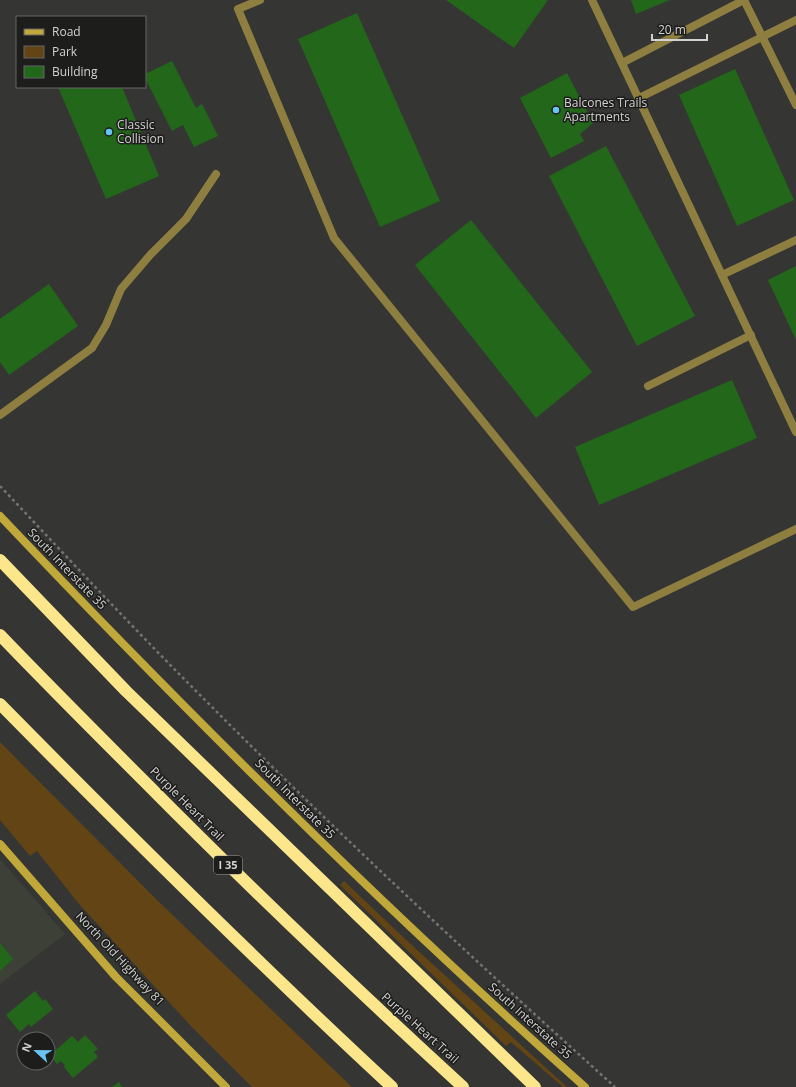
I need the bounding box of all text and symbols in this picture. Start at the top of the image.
legend [16,16,146,88]
scale bar [652,16,707,42]
text: 20 m [658,21,686,38]
text: Road [52,23,81,40]
text: Park [52,43,78,60]
text: Building [52,63,98,80]
place label: Balcones Trails Apartments [564,94,648,125]
marker: Balcones Trails Apartments [551,105,561,115]
place label: Classic Collision [117,116,164,147]
marker: Classic Collision [104,127,114,137]
street label: South Interstate 35 [24,524,111,613]
street label: South Interstate 35 [251,755,339,843]
street label: Purple Heart Trail [147,763,228,844]
road number: I 35 [214,856,242,874]
street label: North Old Highway 81 [72,908,169,1010]
street label: South Interstate 35 [485,978,576,1063]
street label: Purple Heart Trail [378,988,463,1067]
north arrow [16,1031,56,1071]
text: N [18,1040,35,1054]

